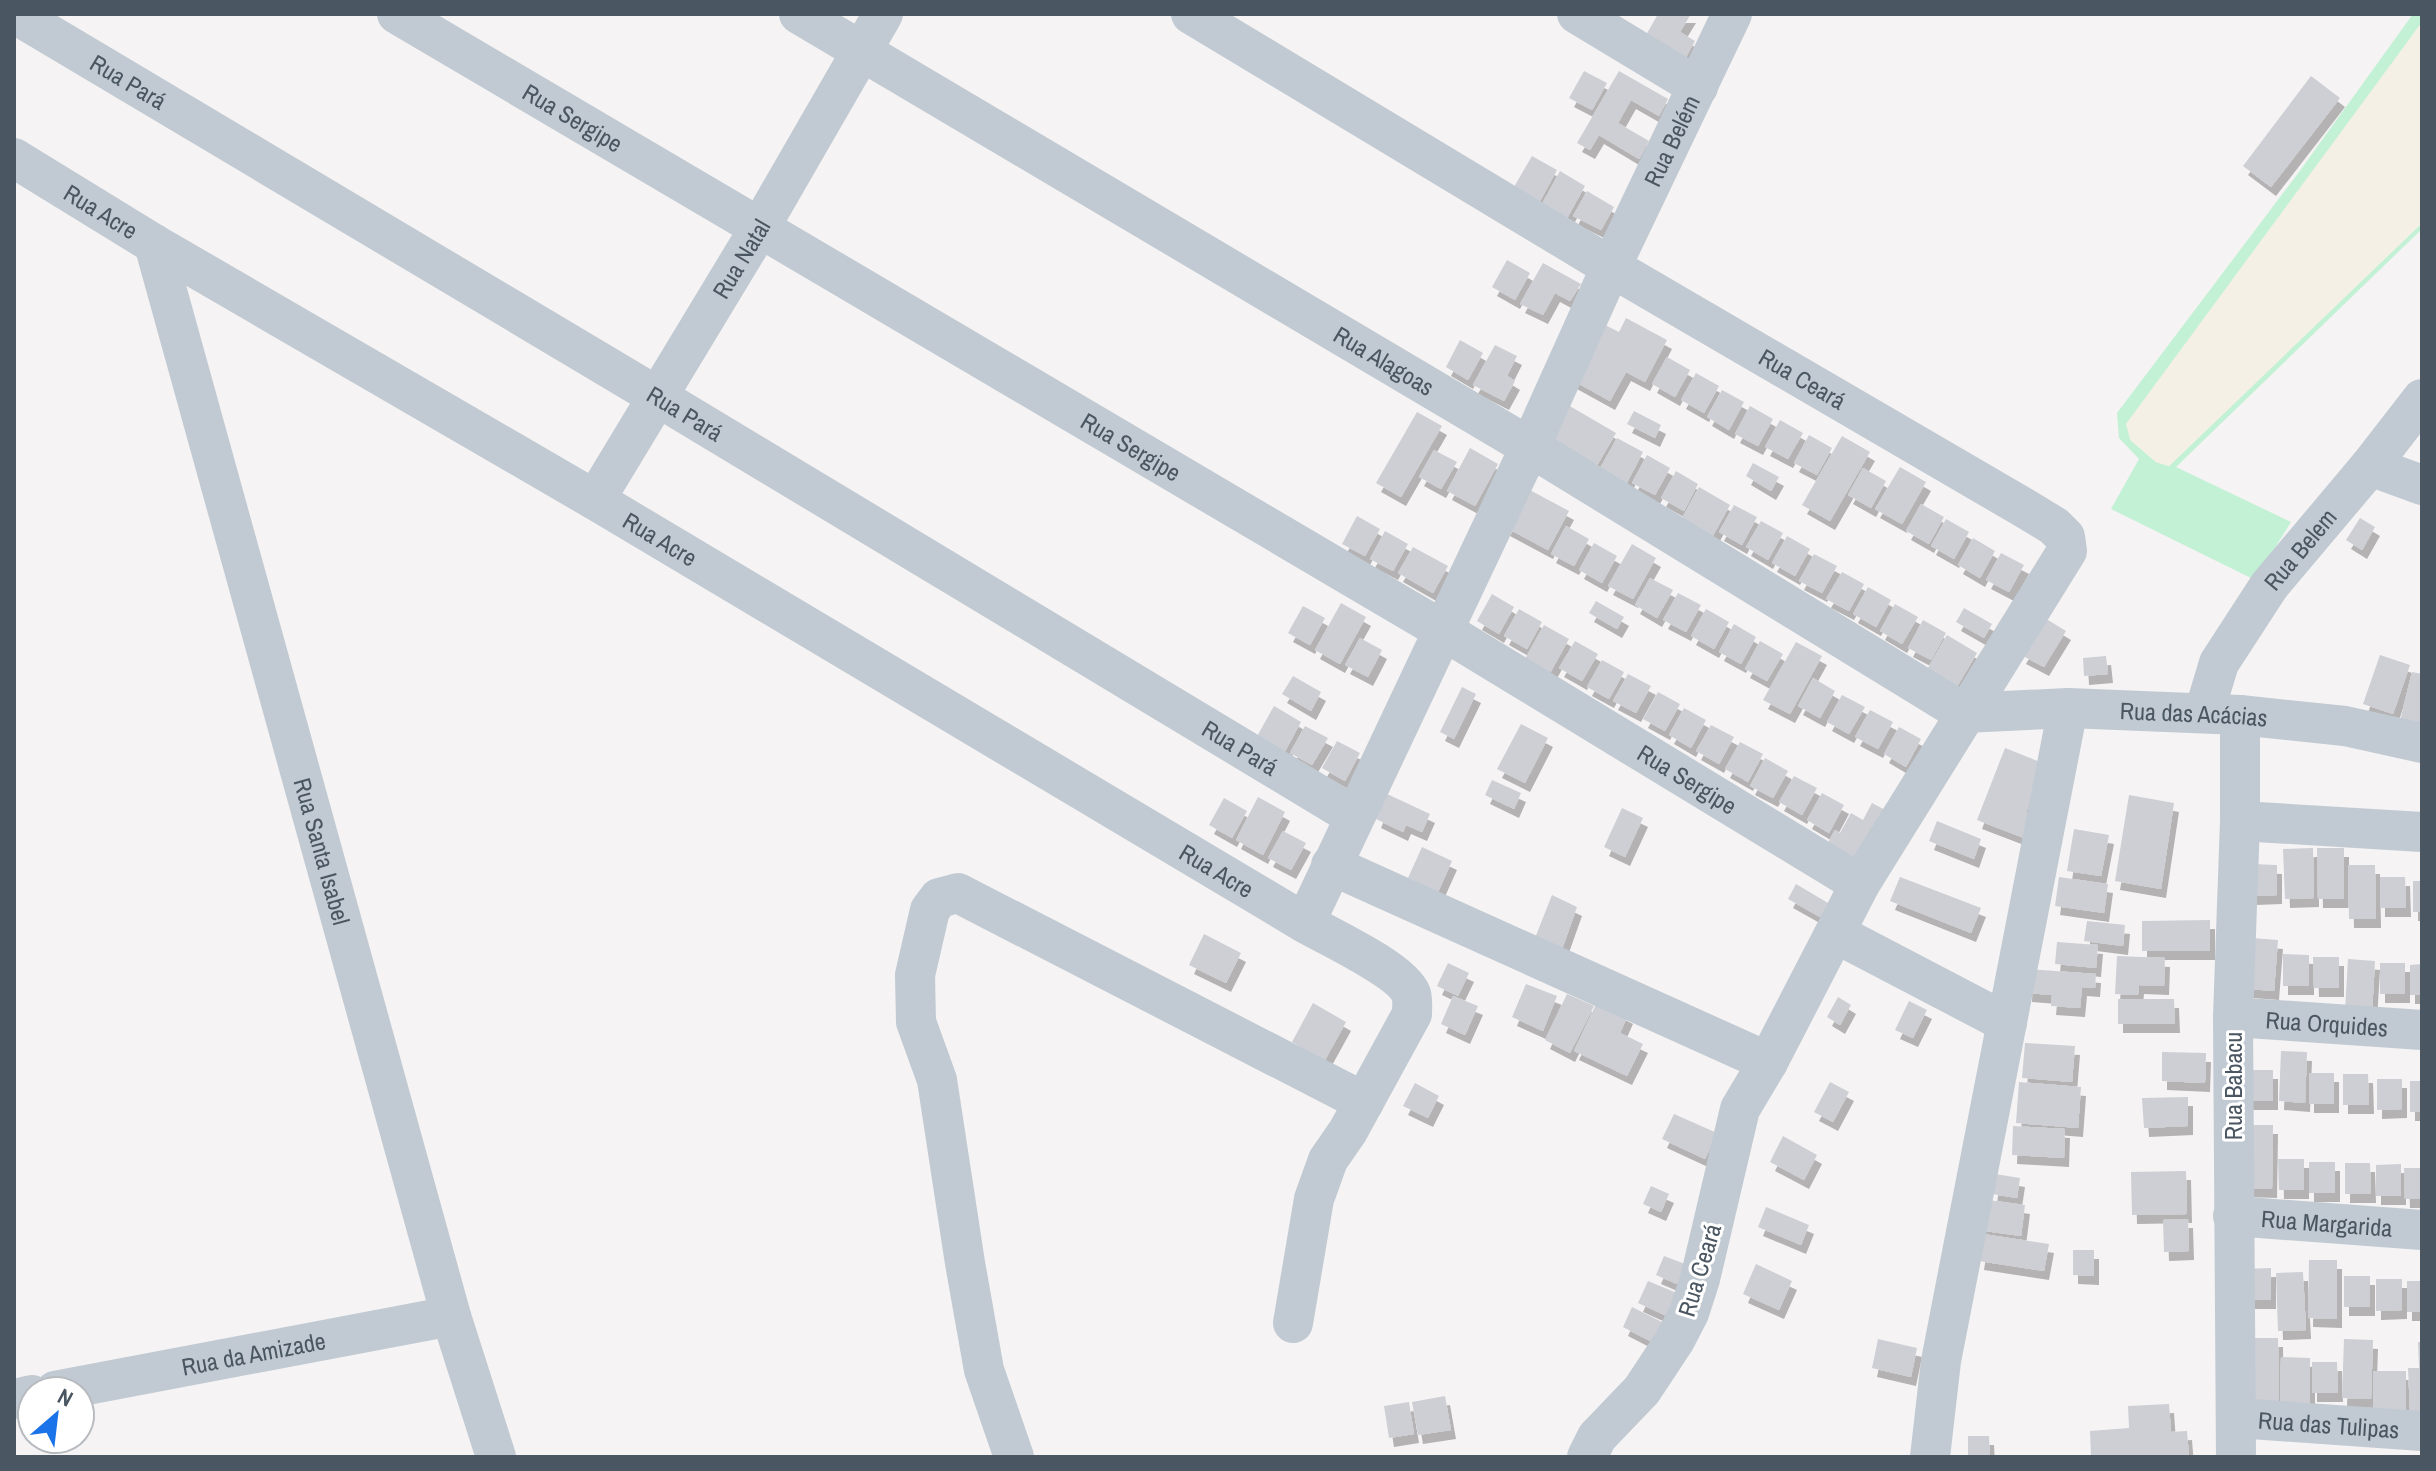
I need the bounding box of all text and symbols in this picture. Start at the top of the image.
street label: Rua Pará [84,47,172,117]
street label: Rua Sergipe [517,76,629,159]
street label: Rua Belém [1636,90,1707,191]
street label: Rua Acre [58,177,144,246]
street label: Rua Natal [705,213,777,304]
street label: Rua Alagoas [1328,318,1440,403]
street label: Rua Ceará [1753,341,1852,417]
street label: Rua Pará [641,378,729,448]
street label: Rua Sergipe [1075,405,1187,488]
street label: Rua Belem [2256,502,2344,597]
street label: Rua Acre [617,504,703,573]
street label: Rua das Acácias [2119,694,2269,734]
street label: Rua Pará [1196,712,1284,783]
street label: Rua Sergipe [1632,737,1743,821]
street label: Rua Santa Isabel [287,774,358,928]
street label: Rua Acre [1174,836,1260,905]
street label: Rua Orquides [2265,1003,2389,1044]
street label: Rua Babacu [2217,1032,2249,1140]
street label: Rua Margarida [2260,1202,2393,1244]
street label: Rua Ceará [1670,1220,1728,1320]
street label: Rua da Amizade [179,1324,328,1383]
north arrow [16,1375,96,1455]
text: N [53,1381,78,1414]
street label: Rua das Tulipas [2257,1404,2400,1445]

